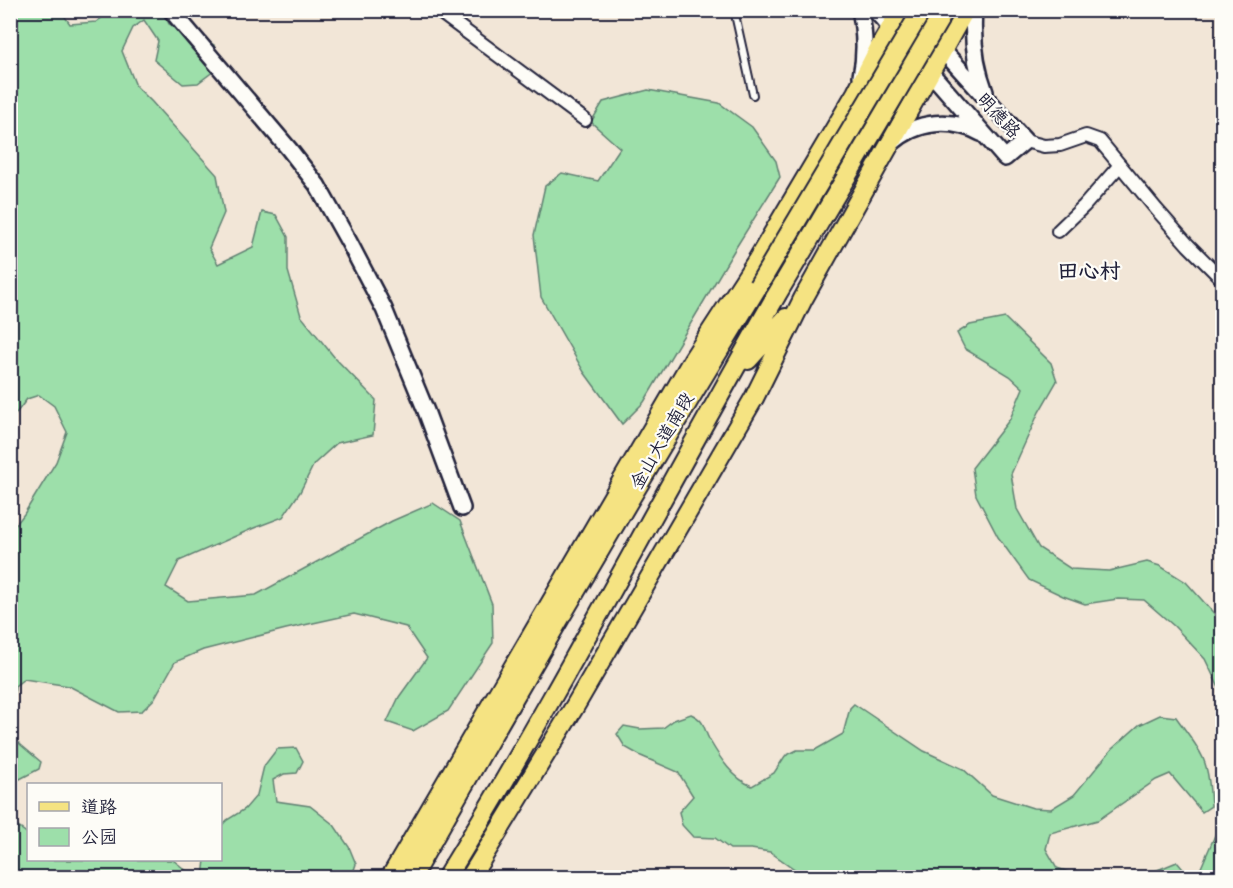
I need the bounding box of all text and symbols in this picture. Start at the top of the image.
street label: 明德路 [971,89,1024,144]
district label: 田心村 [1058,261,1121,287]
street label: 金山大道南段 [627,389,700,494]
legend [27,783,222,861]
text: 道路 [81,798,117,820]
text: 公园 [81,828,117,850]

